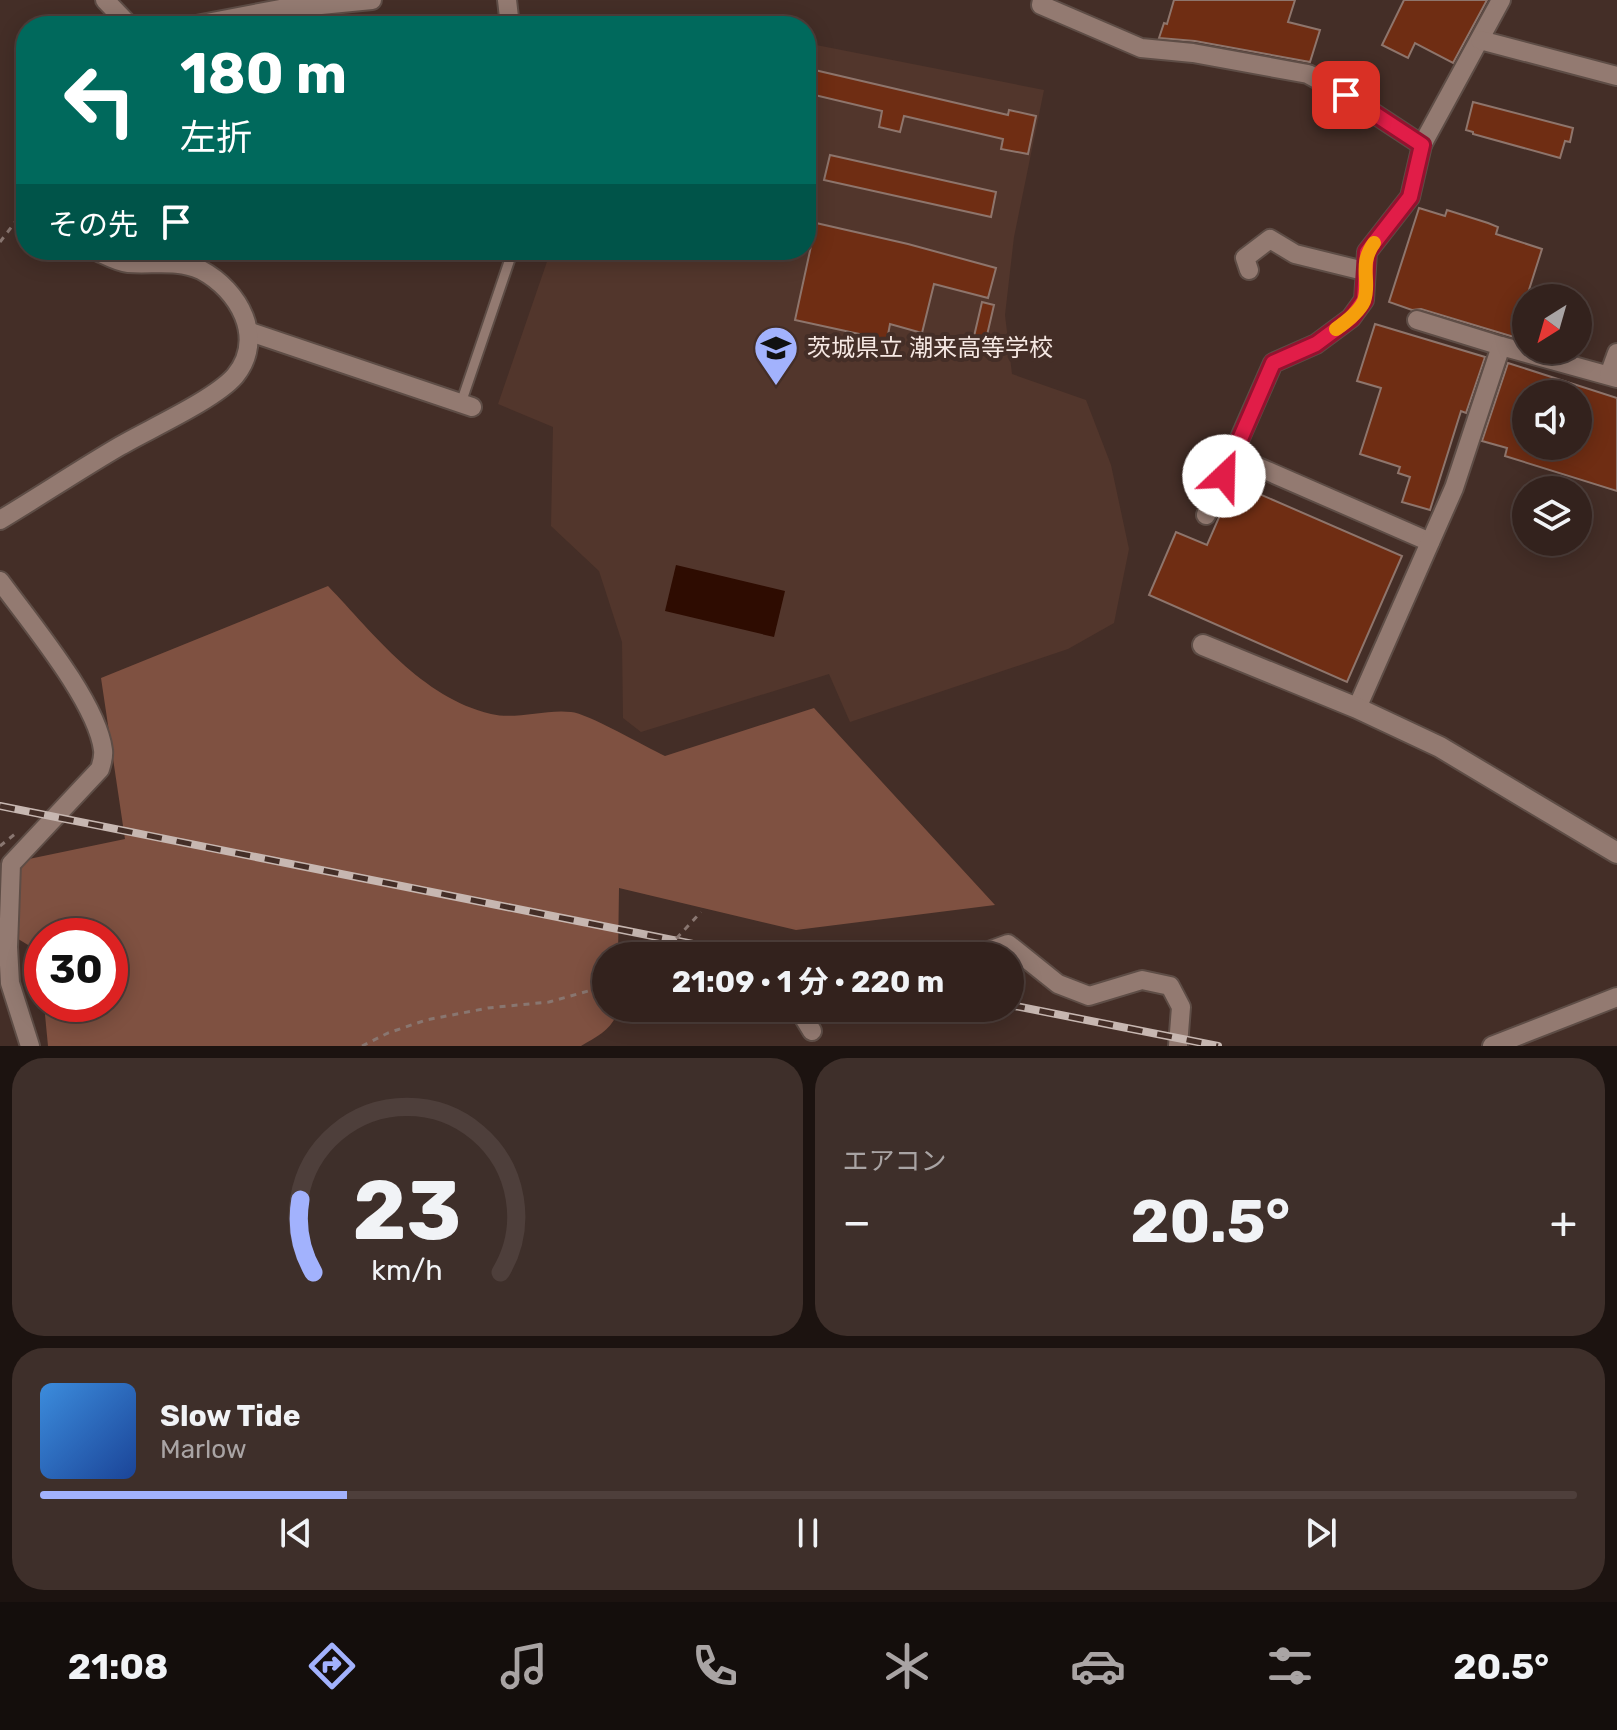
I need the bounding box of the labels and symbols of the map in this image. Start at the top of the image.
pin [1312,61,1380,129]
north arrow [1512,284,1592,364]
school or university icon: 茨城県立 潮来高等学校 [752,324,800,387]
place label: 茨城県立 潮来高等学校 [807,334,1053,362]
position arrow [1182,434,1266,518]
speed limit sign: 30 [24,918,128,1022]

